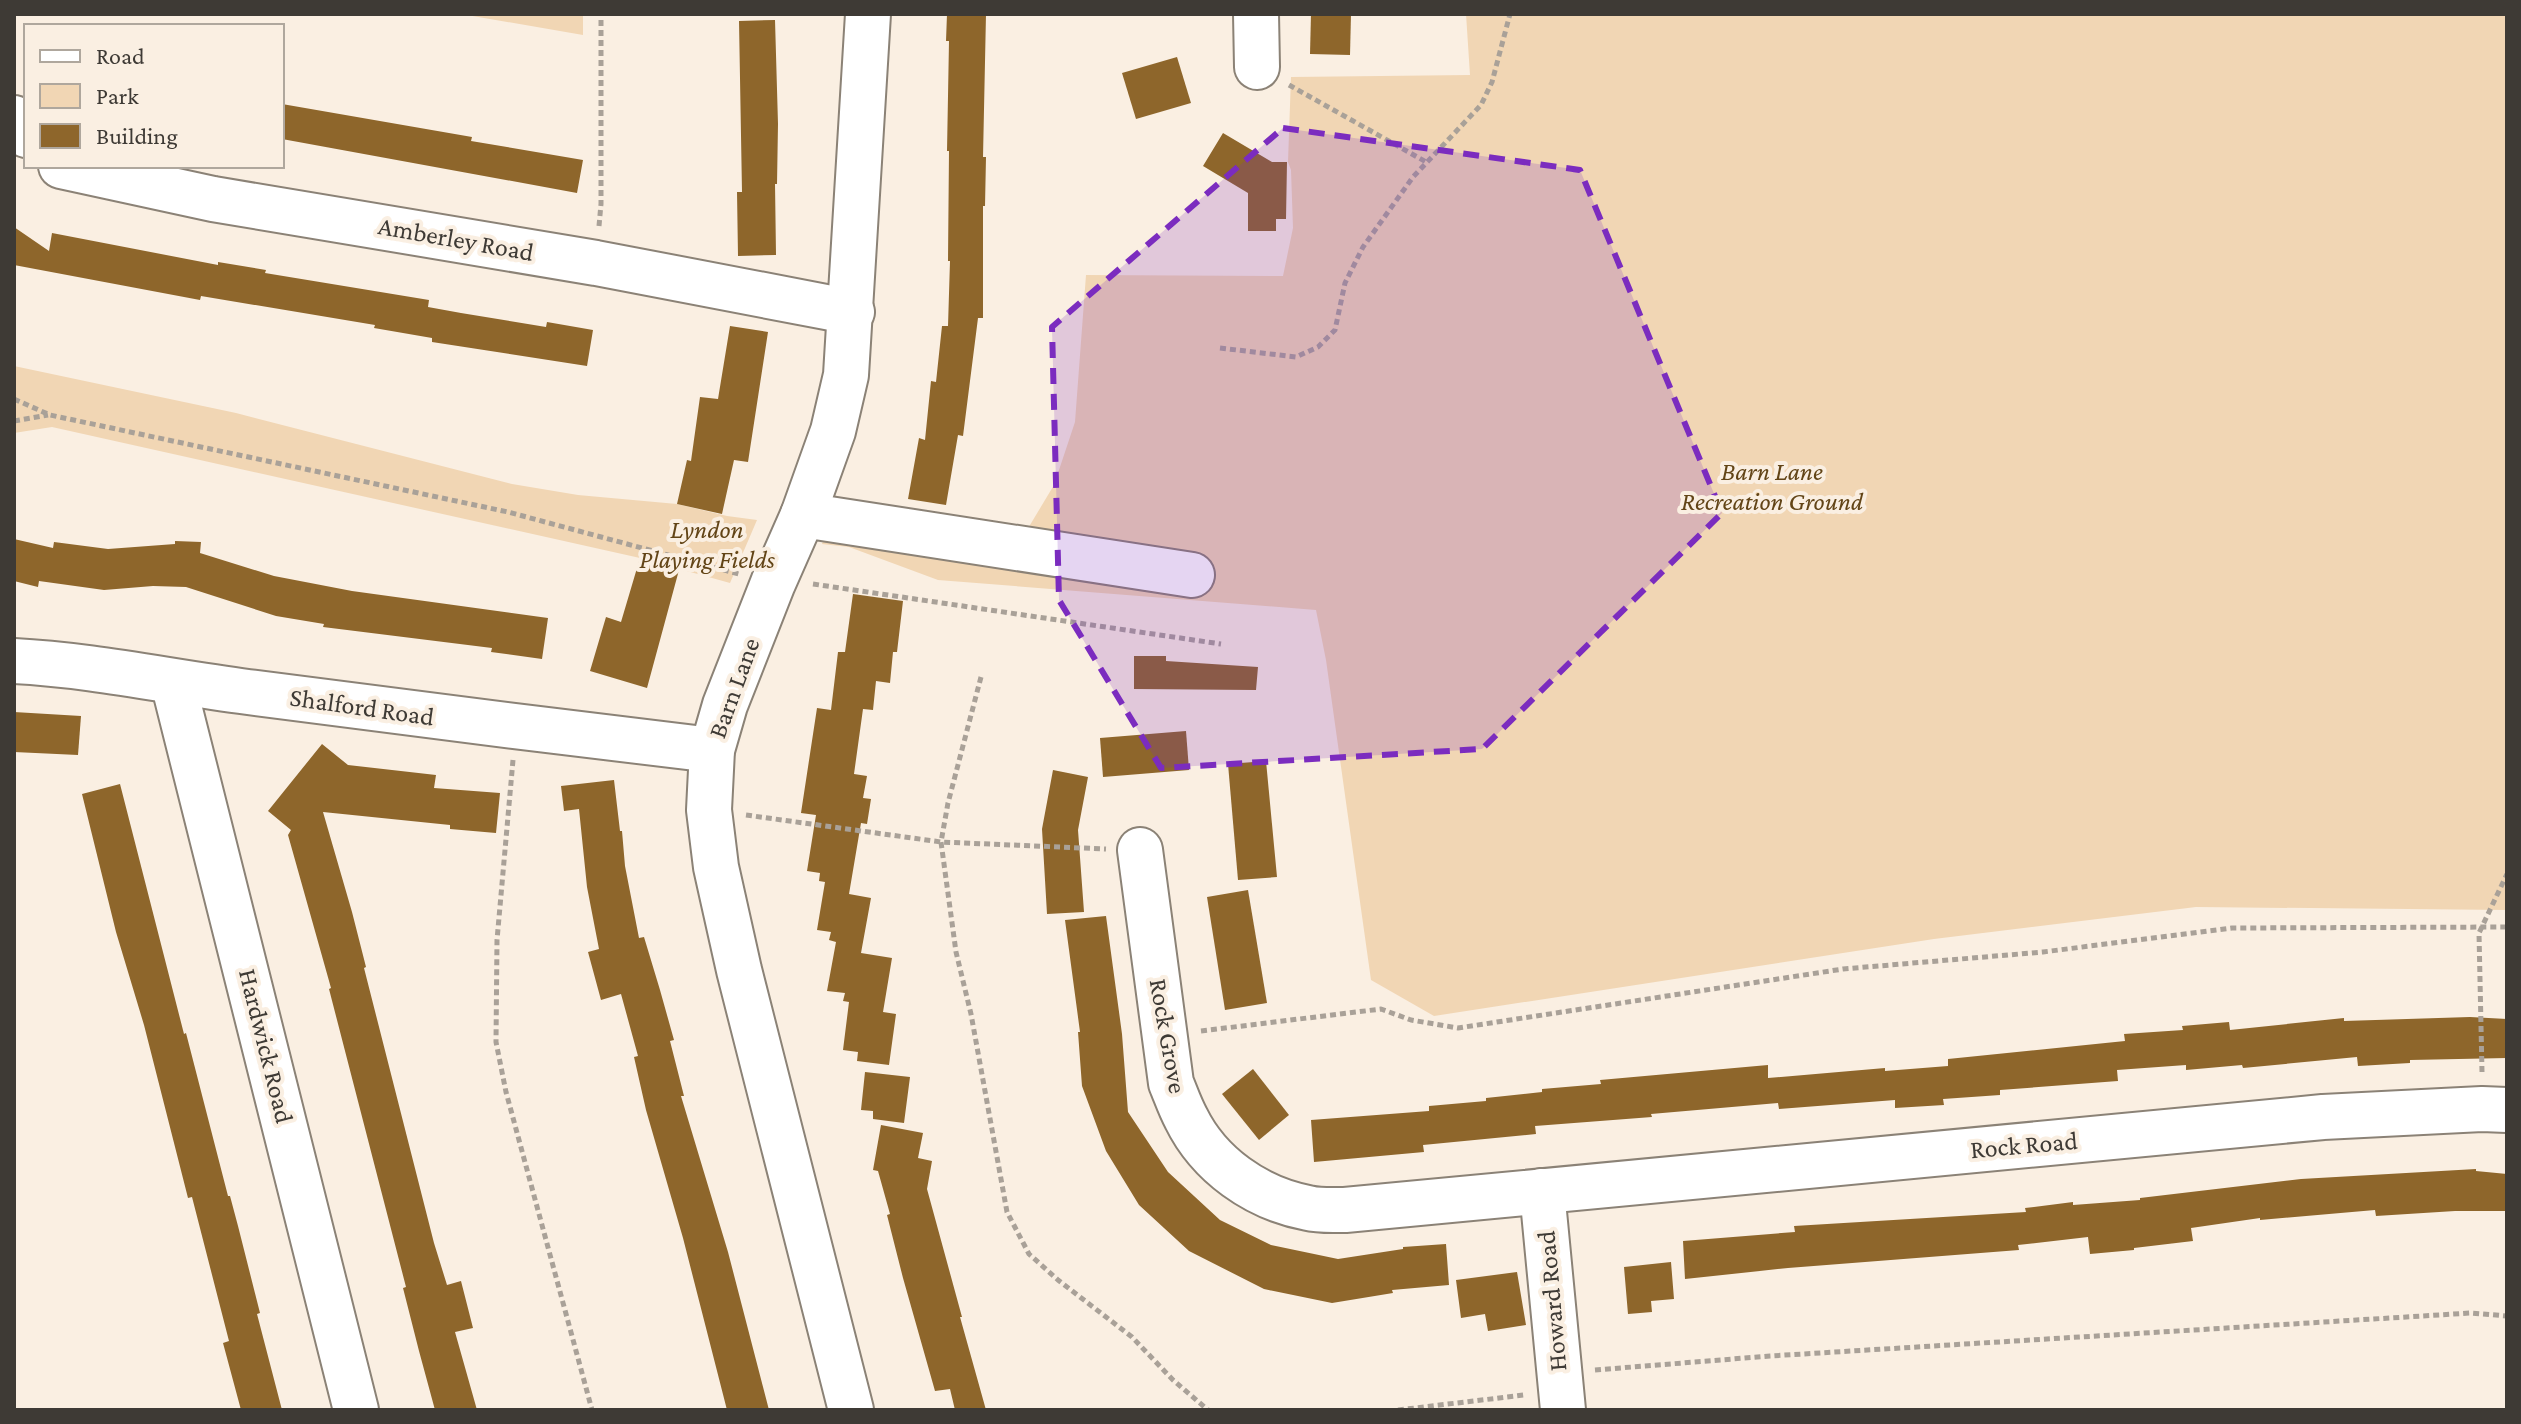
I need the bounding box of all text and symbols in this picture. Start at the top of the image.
legend [24,24,284,168]
text: Road [96,42,145,69]
text: Park [96,82,139,109]
text: Building [96,122,178,149]
street label: Amberley Road [376,211,536,267]
park label: Barn Lane Recreation Ground [1681,457,1864,516]
park label: Lyndon Playing Fields [639,515,775,574]
street label: Barn Lane [702,634,766,742]
street label: Shalford Road [288,683,436,732]
street label: Hardwick Road [233,966,299,1127]
street label: Rock Grove [1144,976,1192,1096]
street label: Rock Road [1969,1126,2079,1164]
street label: Howard Road [1531,1229,1573,1372]

